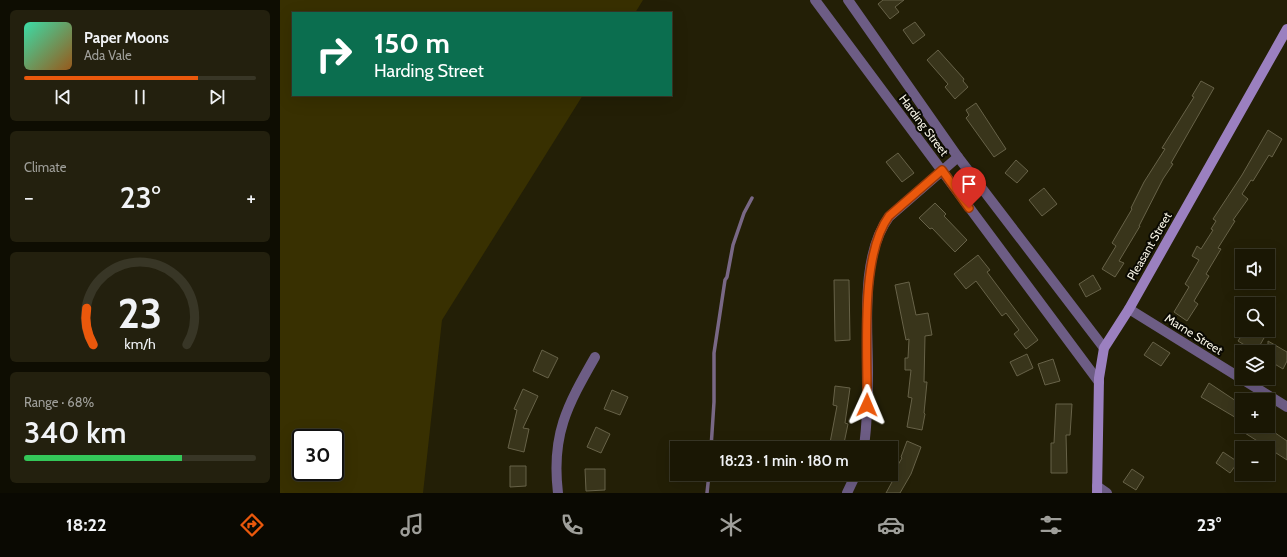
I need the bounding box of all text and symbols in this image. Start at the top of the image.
text: 150 m [374,26,450,60]
icon: right [308,28,360,80]
text: Paper Moons [84,29,169,47]
text: Ada Vale [84,47,132,63]
text: Harding Street [374,60,484,82]
icon: previous [52,86,74,108]
icon: pause [129,86,151,108]
icon: next [206,86,228,108]
street label: Harding Street [896,91,952,159]
text: Climate [24,159,66,175]
pin [952,167,986,208]
icon: arrive [958,173,980,195]
text: 23° [120,179,160,216]
text: − [24,184,34,211]
text: + [246,184,256,211]
street label: Pleasant Street [1123,209,1175,283]
map controls [1235,249,1275,481]
button: sound [1235,249,1275,289]
text: 23 [118,288,162,338]
button: search [1235,297,1275,337]
street label: Marne Street [1162,310,1226,358]
text: km/h [124,334,156,352]
button: layers [1235,345,1275,385]
position arrow [846,384,888,426]
button: + [1235,393,1275,433]
text: Range · 68% [24,394,94,410]
text: 340 km [24,414,127,451]
speed limit sign: 30 [292,429,344,481]
button: − [1235,441,1275,481]
text: 18:23 · 1 min · 180 m [719,452,849,470]
icon: directions [238,511,266,539]
icon: music [398,511,426,539]
icon: phone [558,511,586,539]
icon: climate [717,511,745,539]
icon: car [877,511,905,539]
icon: filters [1037,511,1065,539]
text: 18:22 [66,514,106,536]
text: 23° [1197,514,1221,536]

